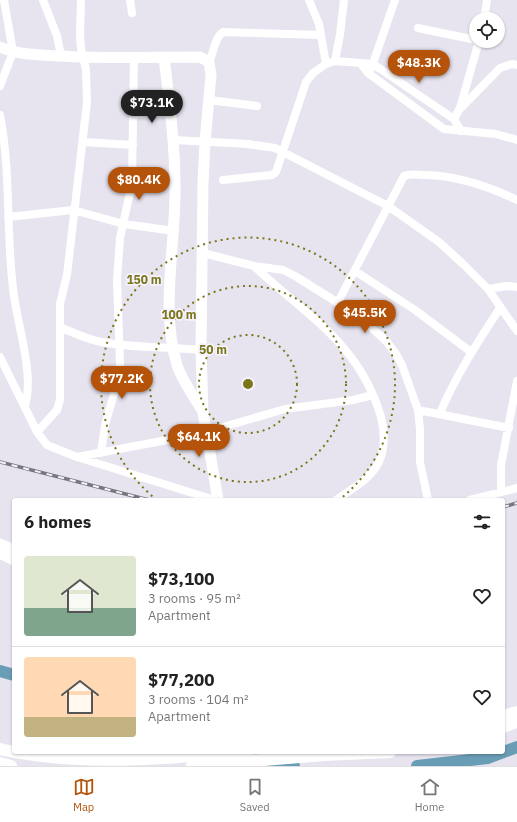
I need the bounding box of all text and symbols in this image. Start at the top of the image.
map controls [469,12,505,48]
button: locate [469,12,505,48]
pin: $48.3K [386,50,452,84]
text: $48.3K [397,54,441,71]
pin: $73.1K [119,90,185,124]
text: $73.1K [130,94,174,111]
pin: $80.4K [106,167,172,201]
text: $80.4K [117,171,161,188]
text: 150 m [126,272,162,287]
pin: $45.5K [332,300,398,334]
text: $45.5K [343,304,387,321]
text: 100 m [161,307,197,322]
text: 50 m [199,342,227,357]
pin: $77.2K [89,366,155,400]
text: $77.2K [100,370,144,387]
centre of rings [241,377,255,391]
pin: $64.1K [166,424,232,458]
text: $64.1K [177,428,221,445]
text: 6 homes [24,511,91,533]
icon: filters [471,511,493,533]
text: $73,100 [148,568,215,590]
icon: home [56,572,104,620]
icon: heart [471,585,493,607]
text: 3 rooms · 95 m² [148,590,241,607]
text: Apartment [148,607,211,624]
text: $77,200 [148,669,215,691]
icon: home [56,673,104,721]
icon: heart [471,686,493,708]
text: 3 rooms · 104 m² [148,691,249,708]
text: Apartment [148,708,211,725]
tab: Map [73,776,95,814]
tab: Saved [240,776,270,814]
tab: Home [415,776,444,814]

